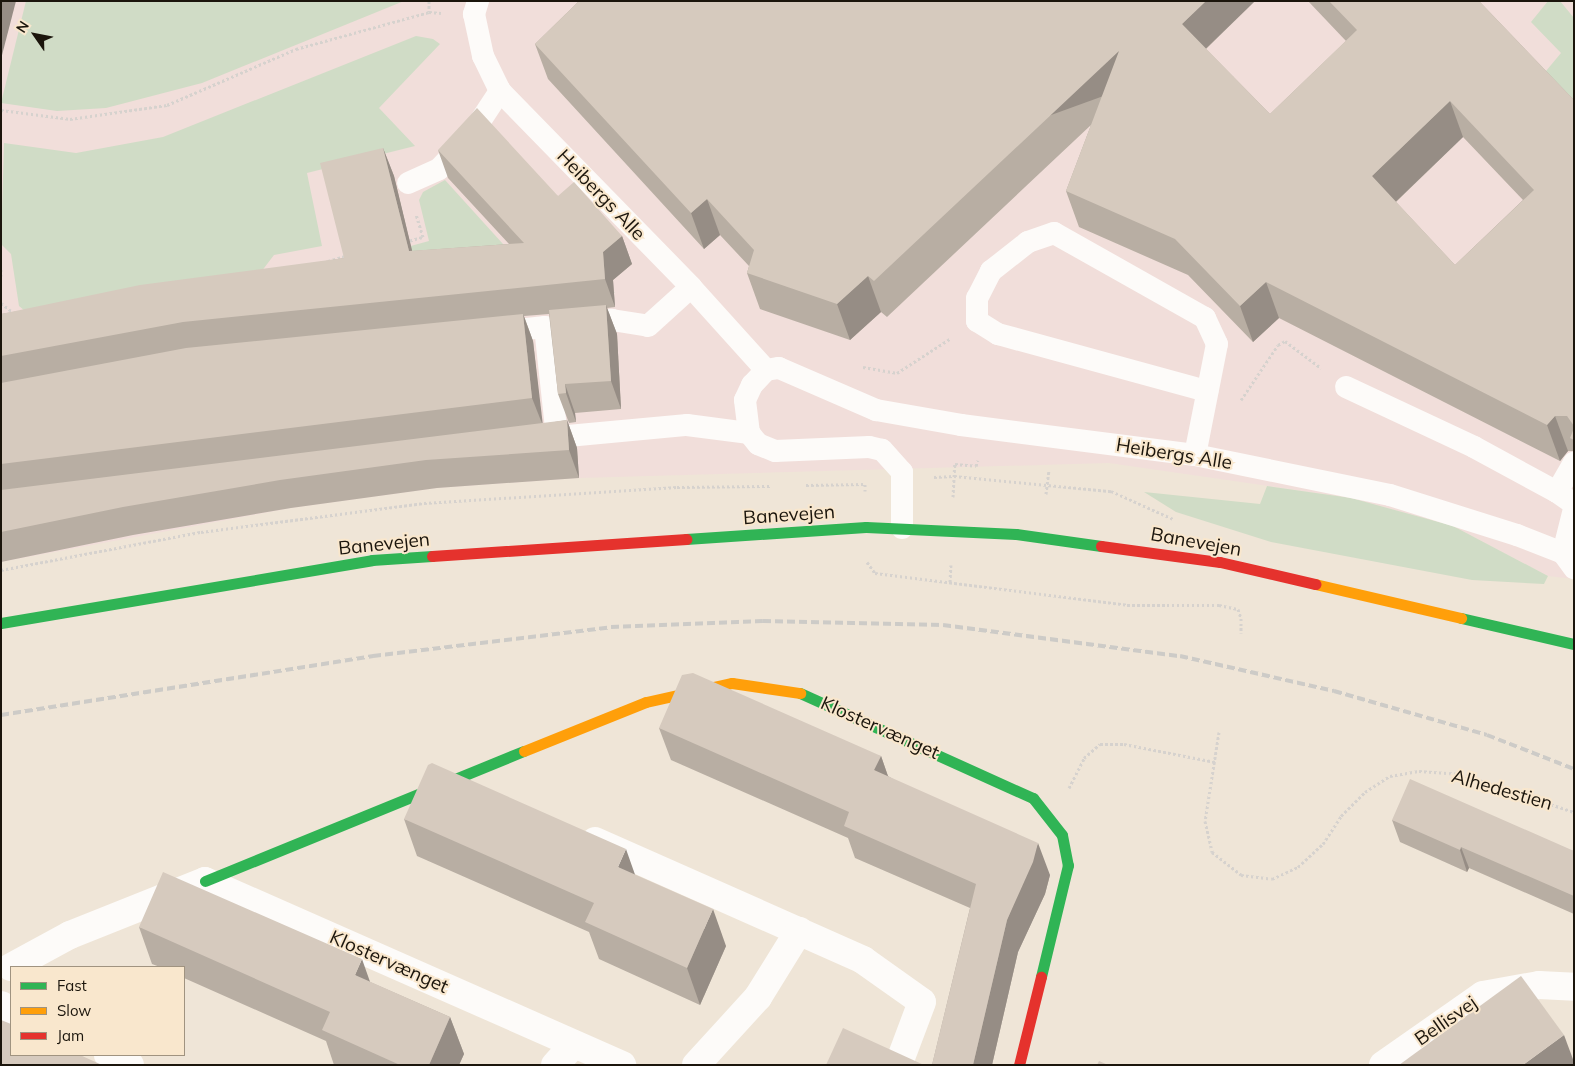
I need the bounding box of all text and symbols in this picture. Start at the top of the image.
north arrow [10,10,60,60]
text: N [12,17,33,36]
street label: Heibergs Alle [552,145,650,245]
street label: Heibergs Alle [1114,434,1234,474]
street label: Banevejen [742,500,836,530]
street label: Banevejen [1149,523,1243,561]
street label: Banevejen [337,528,431,560]
street label: Klostervænget [817,692,943,764]
street label: Alhedestien [1449,765,1555,815]
street label: Klostervænget [326,926,452,998]
legend [10,966,185,1056]
text: Fast [57,976,87,995]
street label: Bellisvej [1410,991,1482,1051]
text: Slow [57,1001,91,1020]
text: Jam [57,1026,84,1045]

